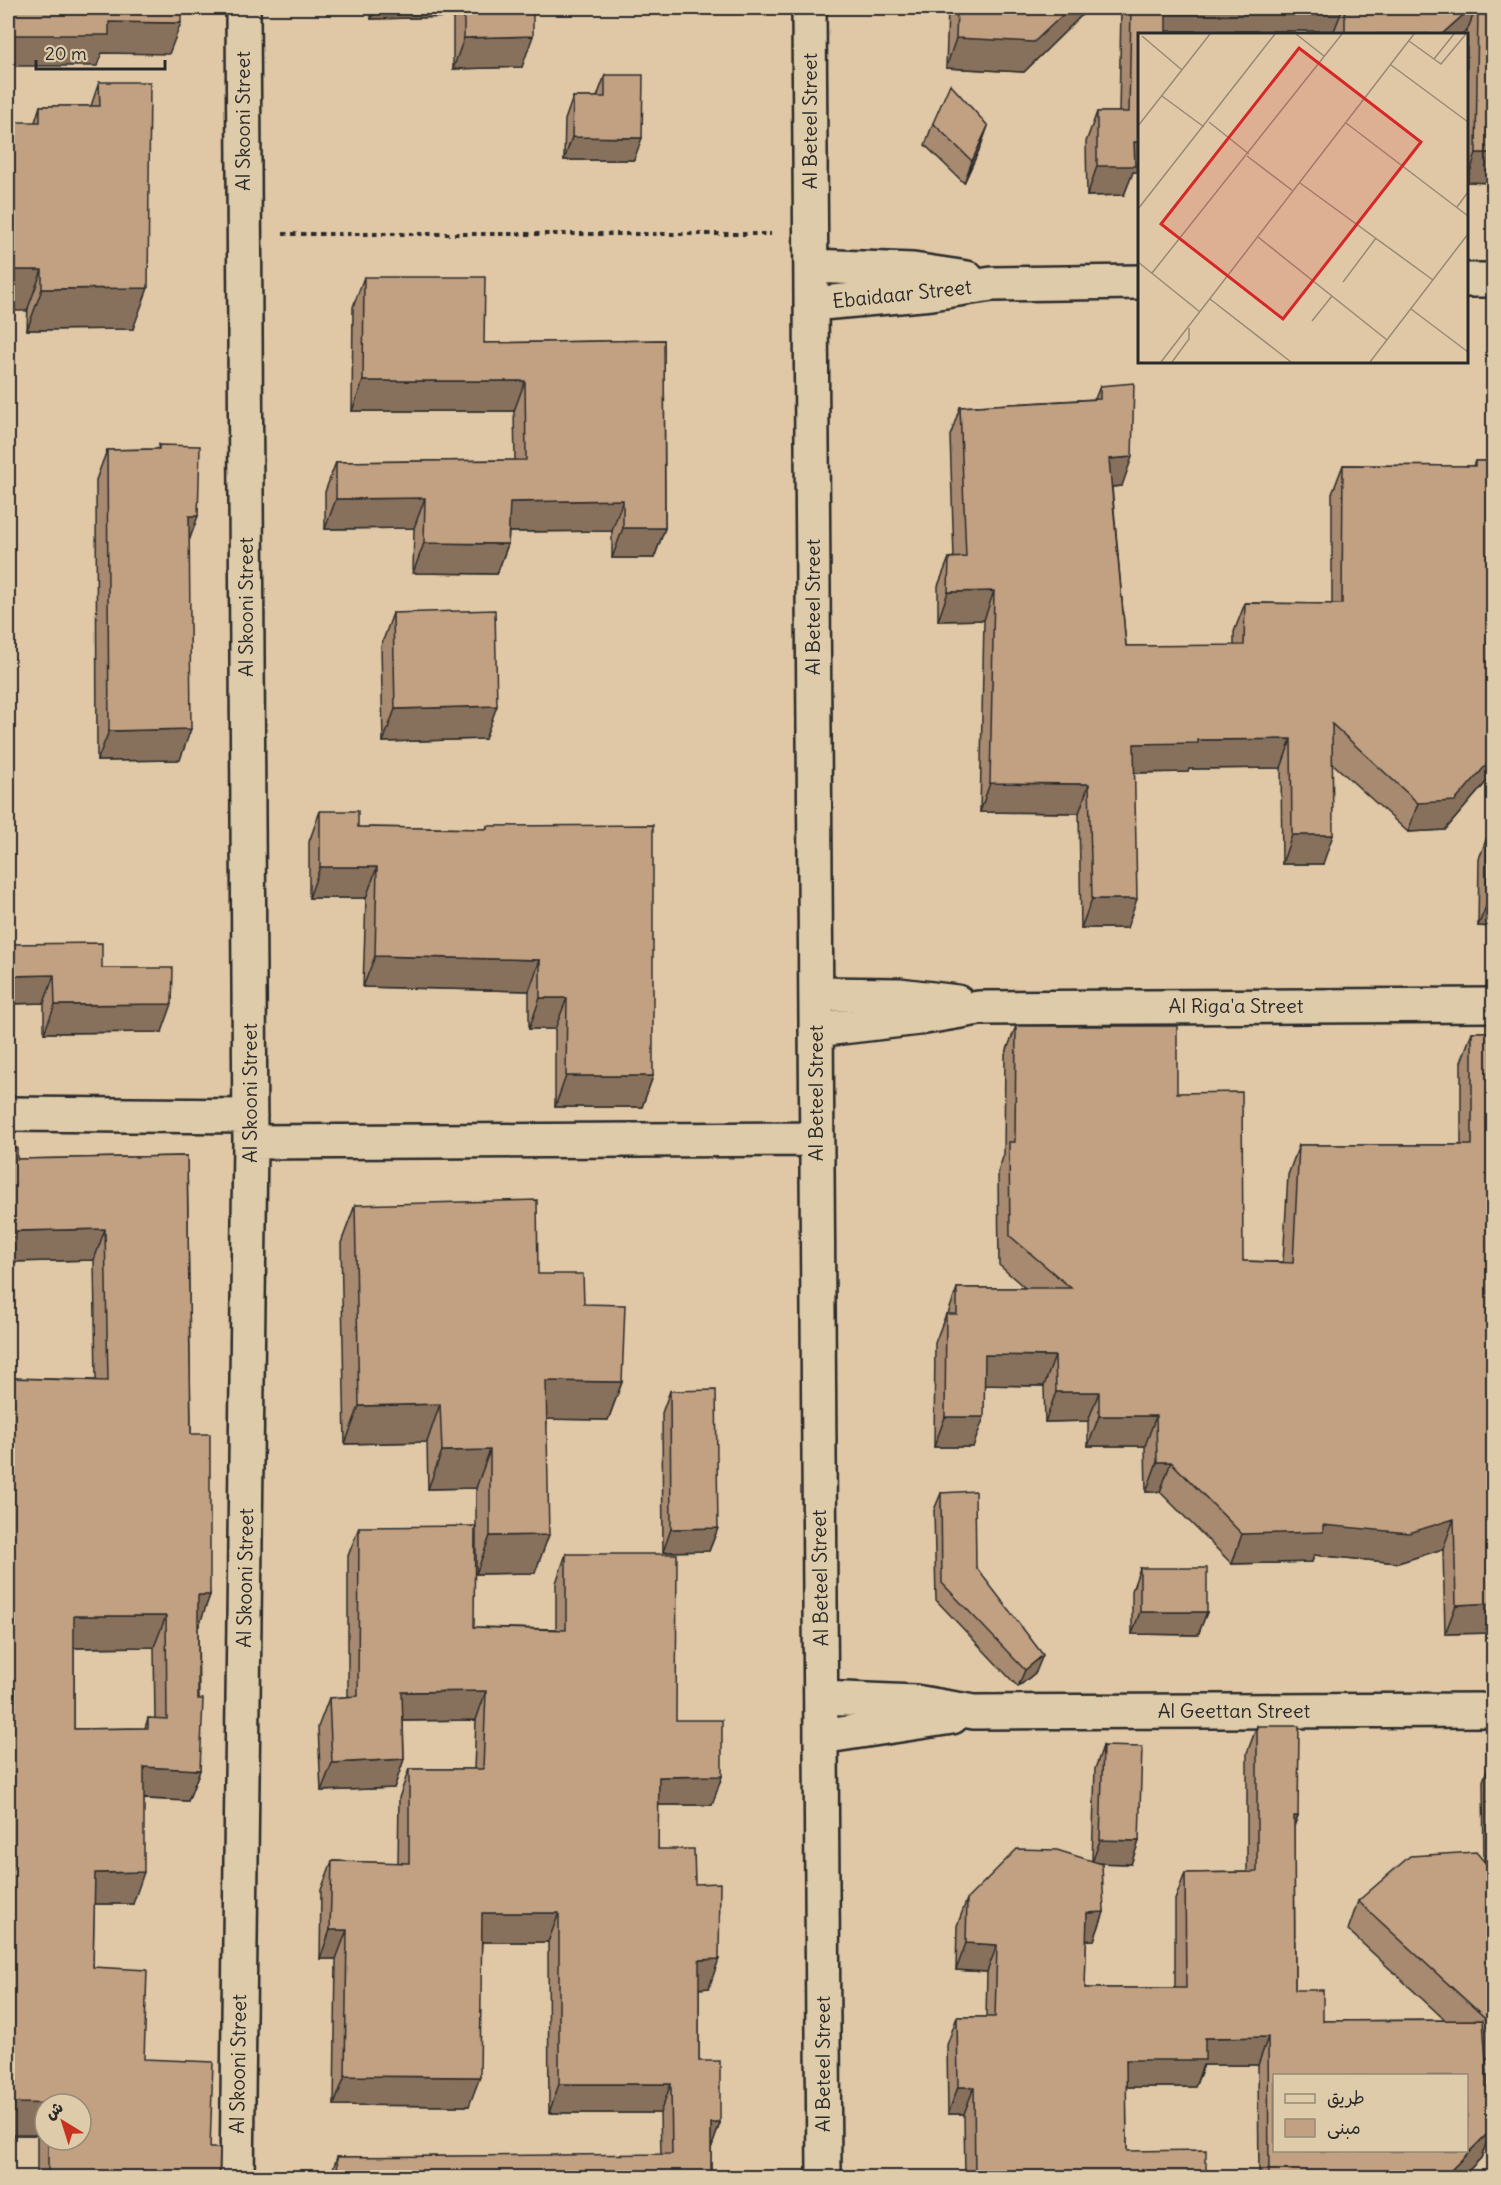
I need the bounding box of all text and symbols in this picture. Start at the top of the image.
scale bar [36,33,165,71]
inset map [1138,33,1468,363]
text: 20 m [45,42,87,65]
street label: Al Skooni Street [230,51,255,191]
street label: Al Beteel Street [797,52,822,189]
street label: Ebaidaar Street [831,274,973,313]
street label: Al Skooni Street [233,537,258,677]
street label: Al Beteel Street [800,538,825,675]
street label: Al Riga'a Street [1169,993,1304,1018]
street label: Al Skooni Street [237,1023,262,1163]
street label: Al Beteel Street [803,1024,828,1161]
street label: Al Skooni Street [231,1508,258,1648]
street label: Al Beteel Street [806,1509,833,1647]
street label: Al Geettan Street [1158,1698,1311,1723]
street label: Al Skooni Street [224,1994,251,2134]
street label: Al Beteel Street [810,1995,835,2132]
legend [1273,2074,1468,2152]
text: طريق [1327,2086,1365,2109]
north arrow [33,2092,93,2152]
text: ش [41,2097,67,2123]
text: مبنى [1327,2116,1361,2139]

